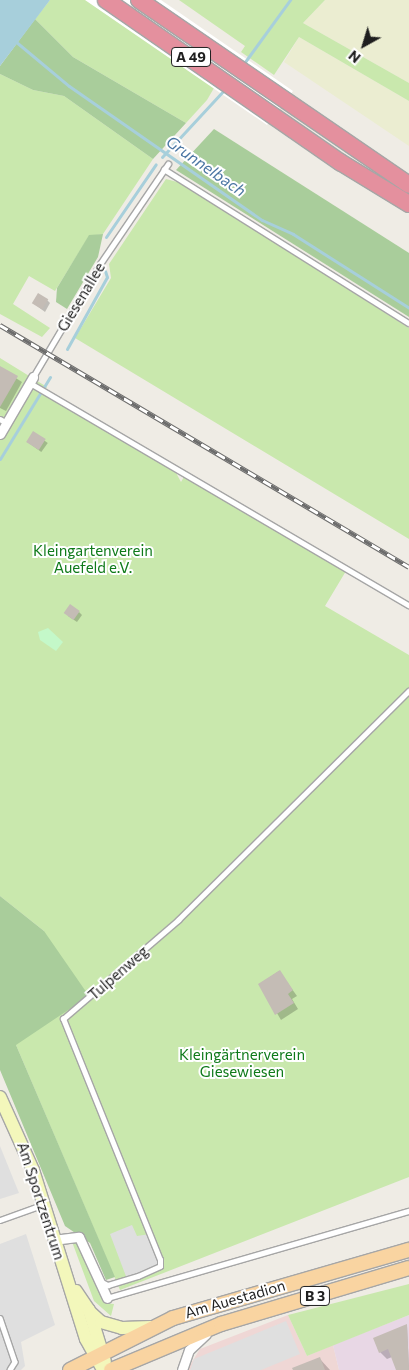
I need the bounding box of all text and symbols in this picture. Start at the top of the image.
north arrow [339,20,389,70]
road number: A 49 [171,46,211,68]
text: N [345,47,364,67]
water label: Grunnelbach [162,132,250,200]
street label: Giesenallee [53,259,109,335]
park label: Kleingartenverein Auefeld e.V. [33,541,153,576]
street label: Tulpenweg [84,942,152,1004]
park label: Kleingärtnerverein Giesewiesen [179,1045,305,1080]
street label: Am Sportzentrum [13,1140,69,1262]
street label: Am Auestadion [183,1276,287,1322]
road number: B 3 [299,1284,331,1308]

